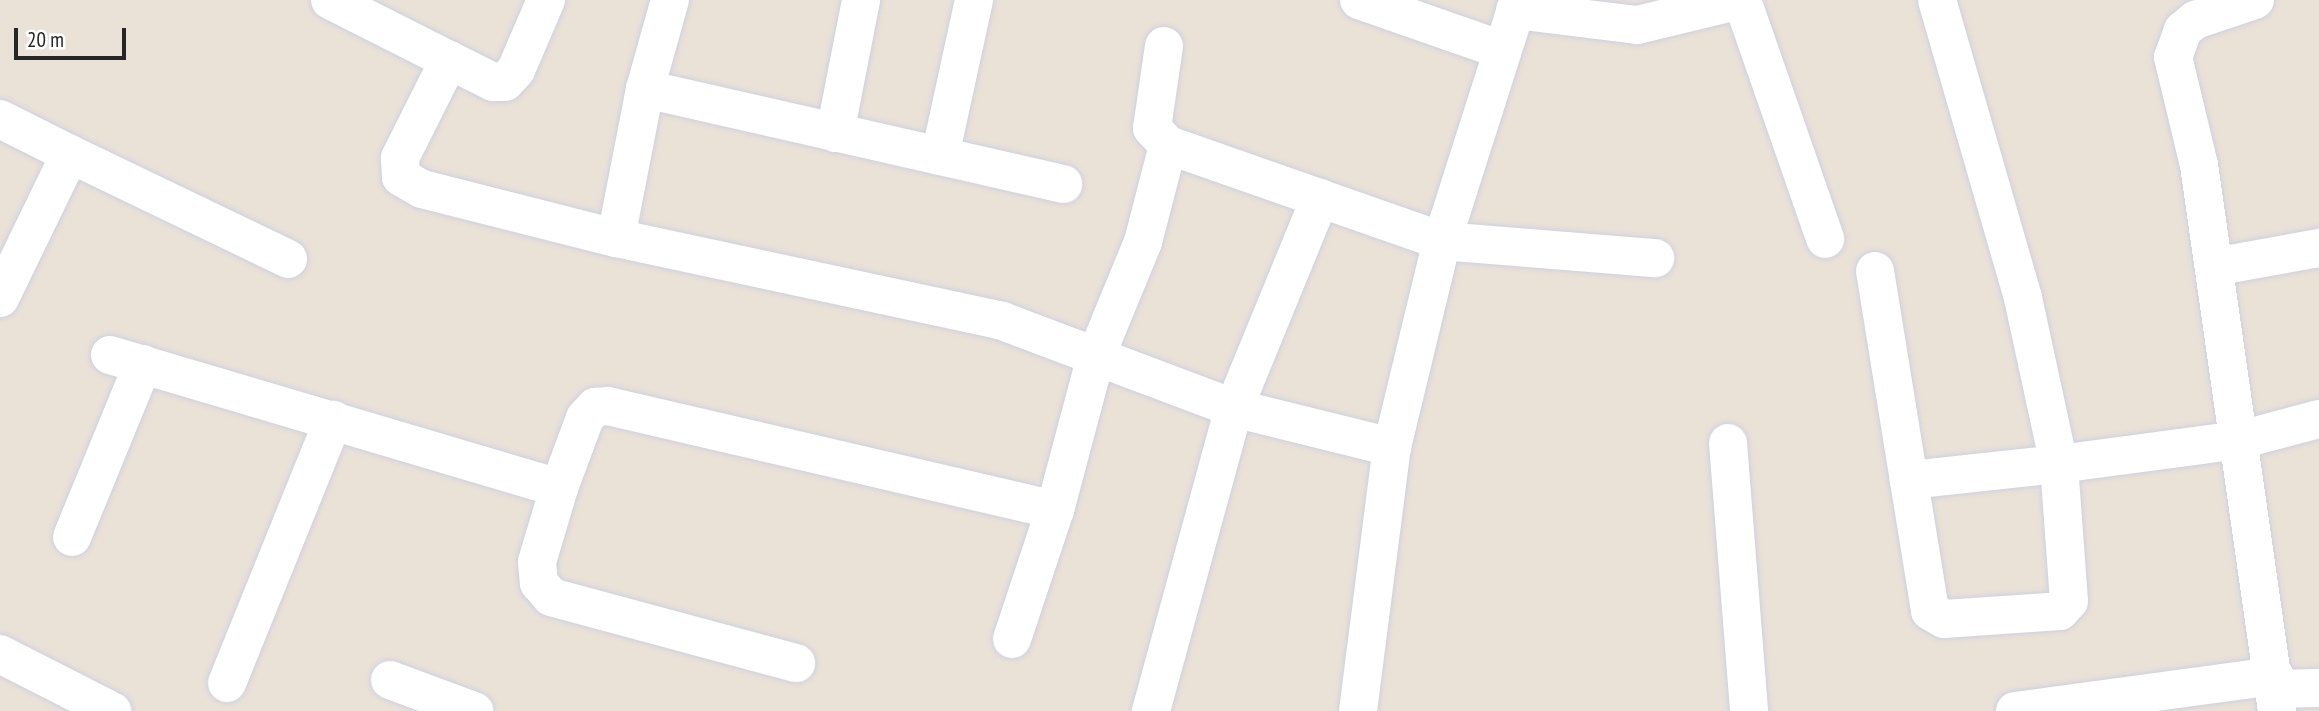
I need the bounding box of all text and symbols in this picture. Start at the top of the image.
scale bar [18,14,130,58]
text: 20 m [27,26,64,53]

